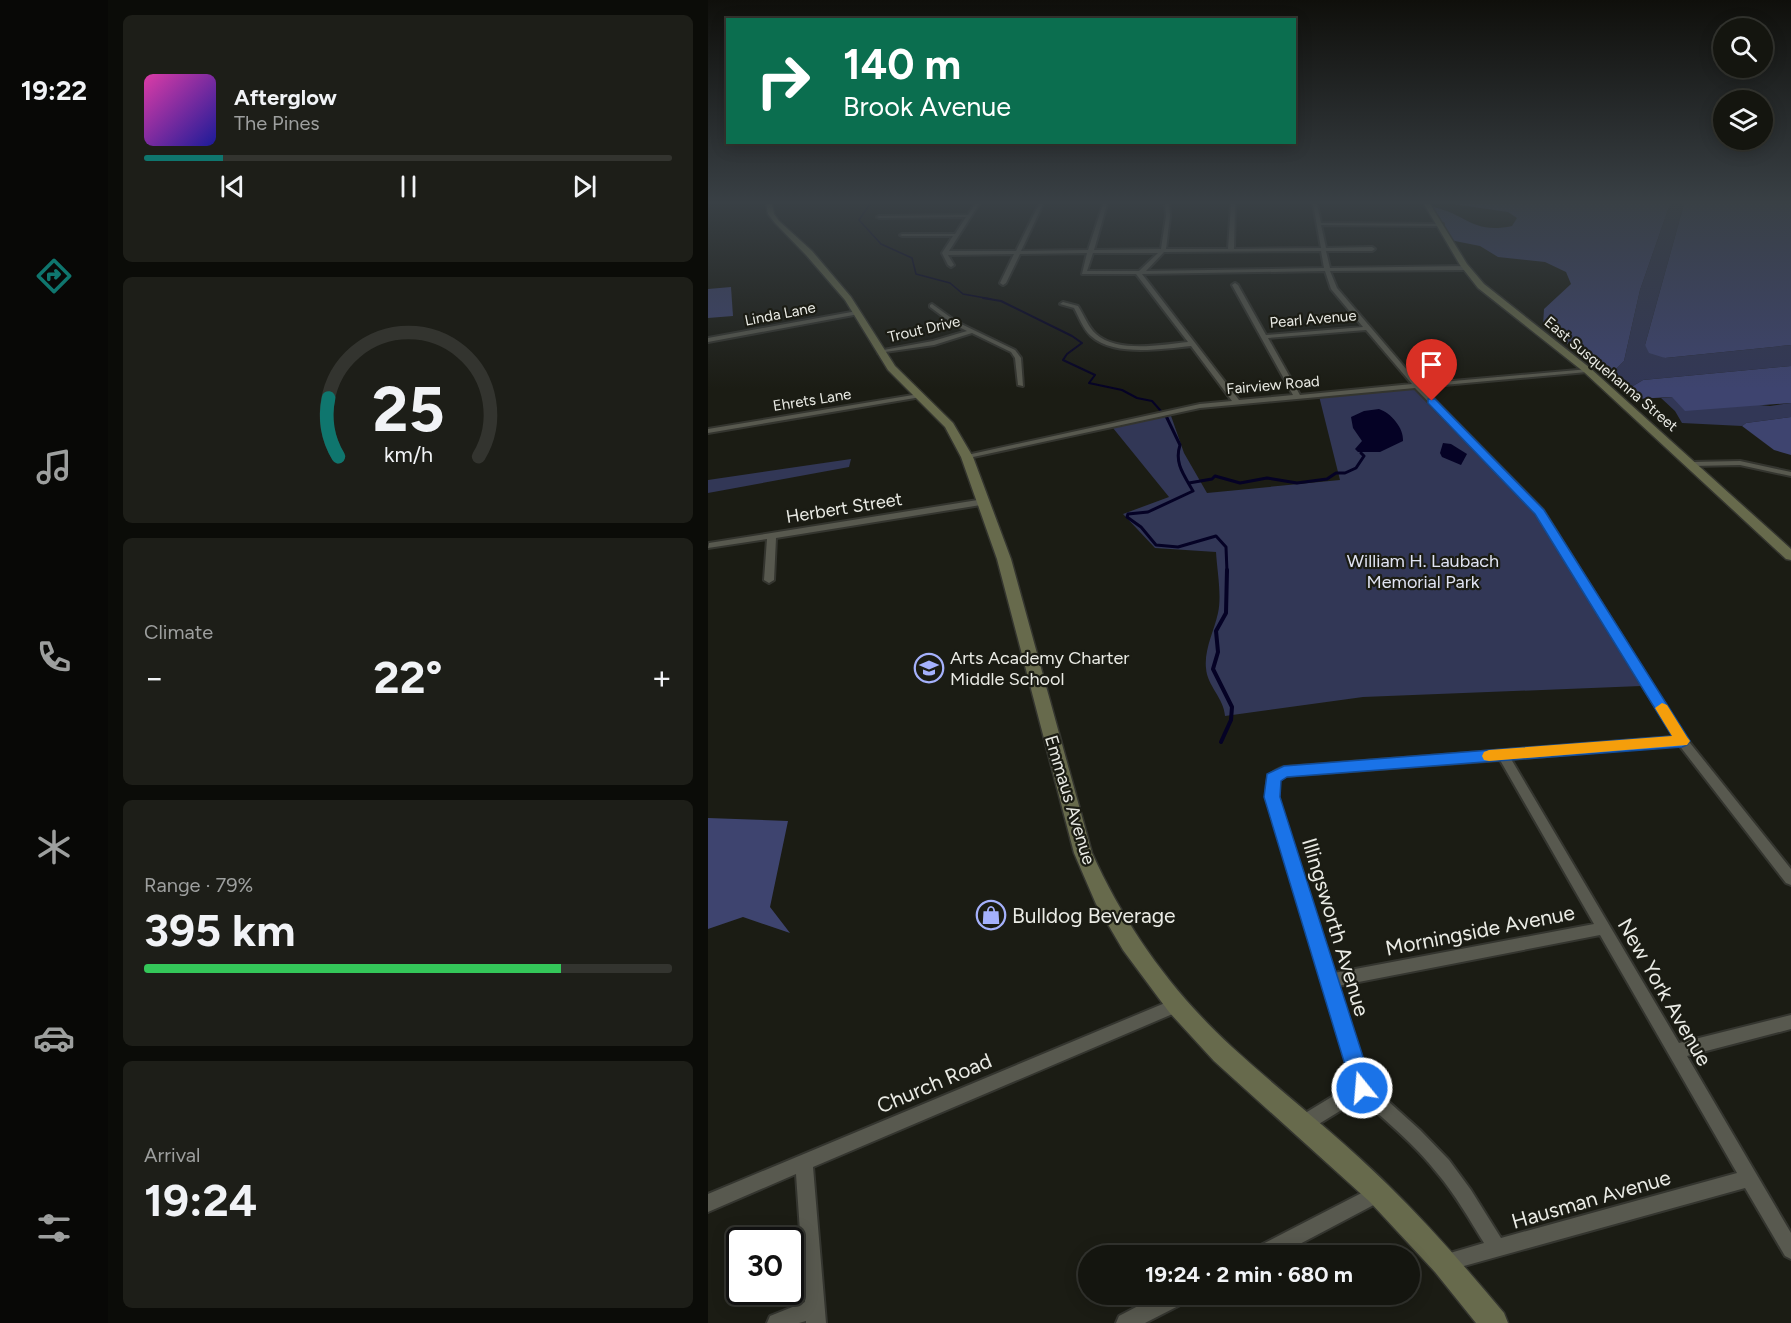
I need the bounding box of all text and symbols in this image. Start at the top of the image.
map controls [1713,18,1773,150]
button: search [1713,18,1773,78]
text: 140 m [843,39,961,90]
icon: right [744,42,822,120]
text: 19:22 [21,74,87,107]
text: Afterglow [234,84,337,111]
text: Brook Avenue [843,90,1011,123]
button: layers [1713,90,1773,150]
text: The Pines [234,111,320,135]
icon: previous [216,170,249,203]
icon: pause [392,170,425,203]
icon: next [568,170,601,203]
icon: directions [33,255,75,297]
street label: Linda Lane [743,298,817,330]
street label: Pearl Avenue [1269,306,1357,332]
street label: Trout Drive [886,312,962,346]
street label: East Susquehanna Street [1541,313,1682,435]
pin [1406,339,1457,401]
icon: arrive [1415,348,1448,381]
text: 25 [372,372,444,447]
street label: Fairview Road [1226,372,1320,398]
street label: Ehrets Lane [772,385,852,415]
text: km/h [384,442,432,467]
icon: music [33,446,75,488]
street label: Herbert Street [784,488,904,528]
park label: William H. Laubach Memorial Park [1347,550,1499,593]
text: Climate [144,620,213,644]
icon: phone [33,636,75,678]
place label: Arts Academy Charter Middle School [950,647,1129,690]
text: 22° [373,650,443,704]
school or university icon: Arts Academy Charter Middle School [913,652,945,684]
text: − [144,658,165,697]
text: + [651,658,672,697]
street label: Emmaus Avenue [1040,733,1100,868]
icon: climate [33,826,75,868]
street label: Illingsworth Avenue [1297,835,1375,1019]
text: Range · 79% [144,873,253,897]
shop icon: Bulldog Beverage [975,899,1007,931]
street label: Morningside Avenue [1383,899,1577,961]
text: 395 km [144,903,295,957]
place label: Bulldog Beverage [1012,903,1176,928]
street label: New York Avenue [1613,914,1717,1070]
icon: car [33,1017,75,1059]
street label: Church Road [873,1048,995,1118]
position arrow [1330,1056,1394,1120]
text: Arrival [144,1143,200,1167]
street label: Hausman Avenue [1508,1164,1674,1234]
text: 19:24 [144,1173,257,1227]
icon: filters [33,1207,75,1249]
speed limit sign: 30 [726,1227,804,1305]
text: 19:24 · 2 min · 680 m [1145,1261,1353,1288]

